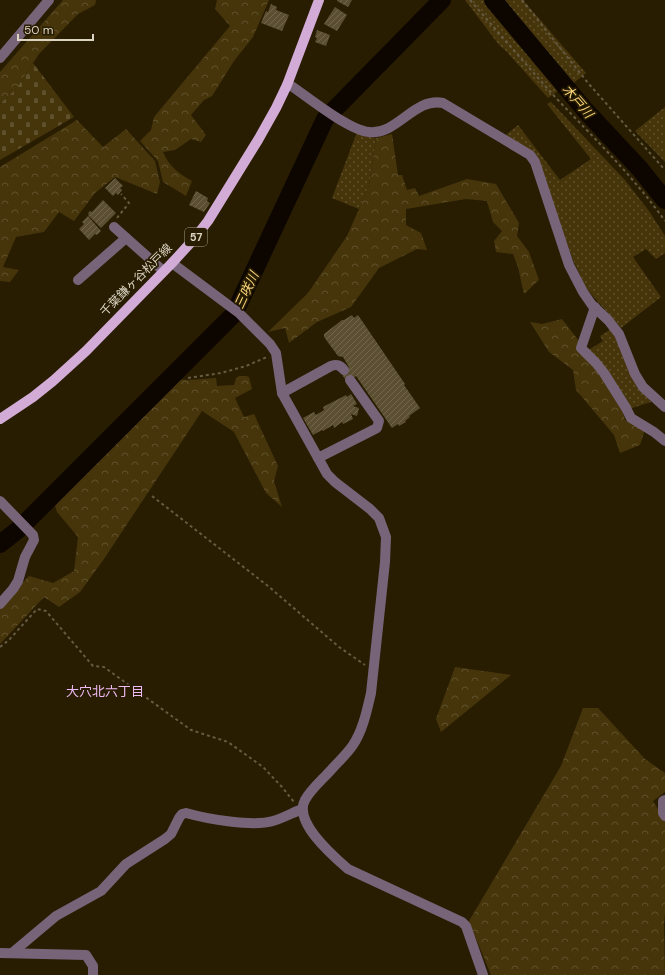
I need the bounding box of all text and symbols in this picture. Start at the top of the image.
scale bar [18,16,93,42]
text: 50 m [24,22,53,38]
water label: 木戸川 [558,81,598,123]
road number: 57 [185,228,207,246]
street label: 千葉鎌ヶ谷松戸線 [96,240,176,320]
water label: 三咲川 [231,267,263,311]
district label: 大穴北六丁目 [66,683,144,700]

